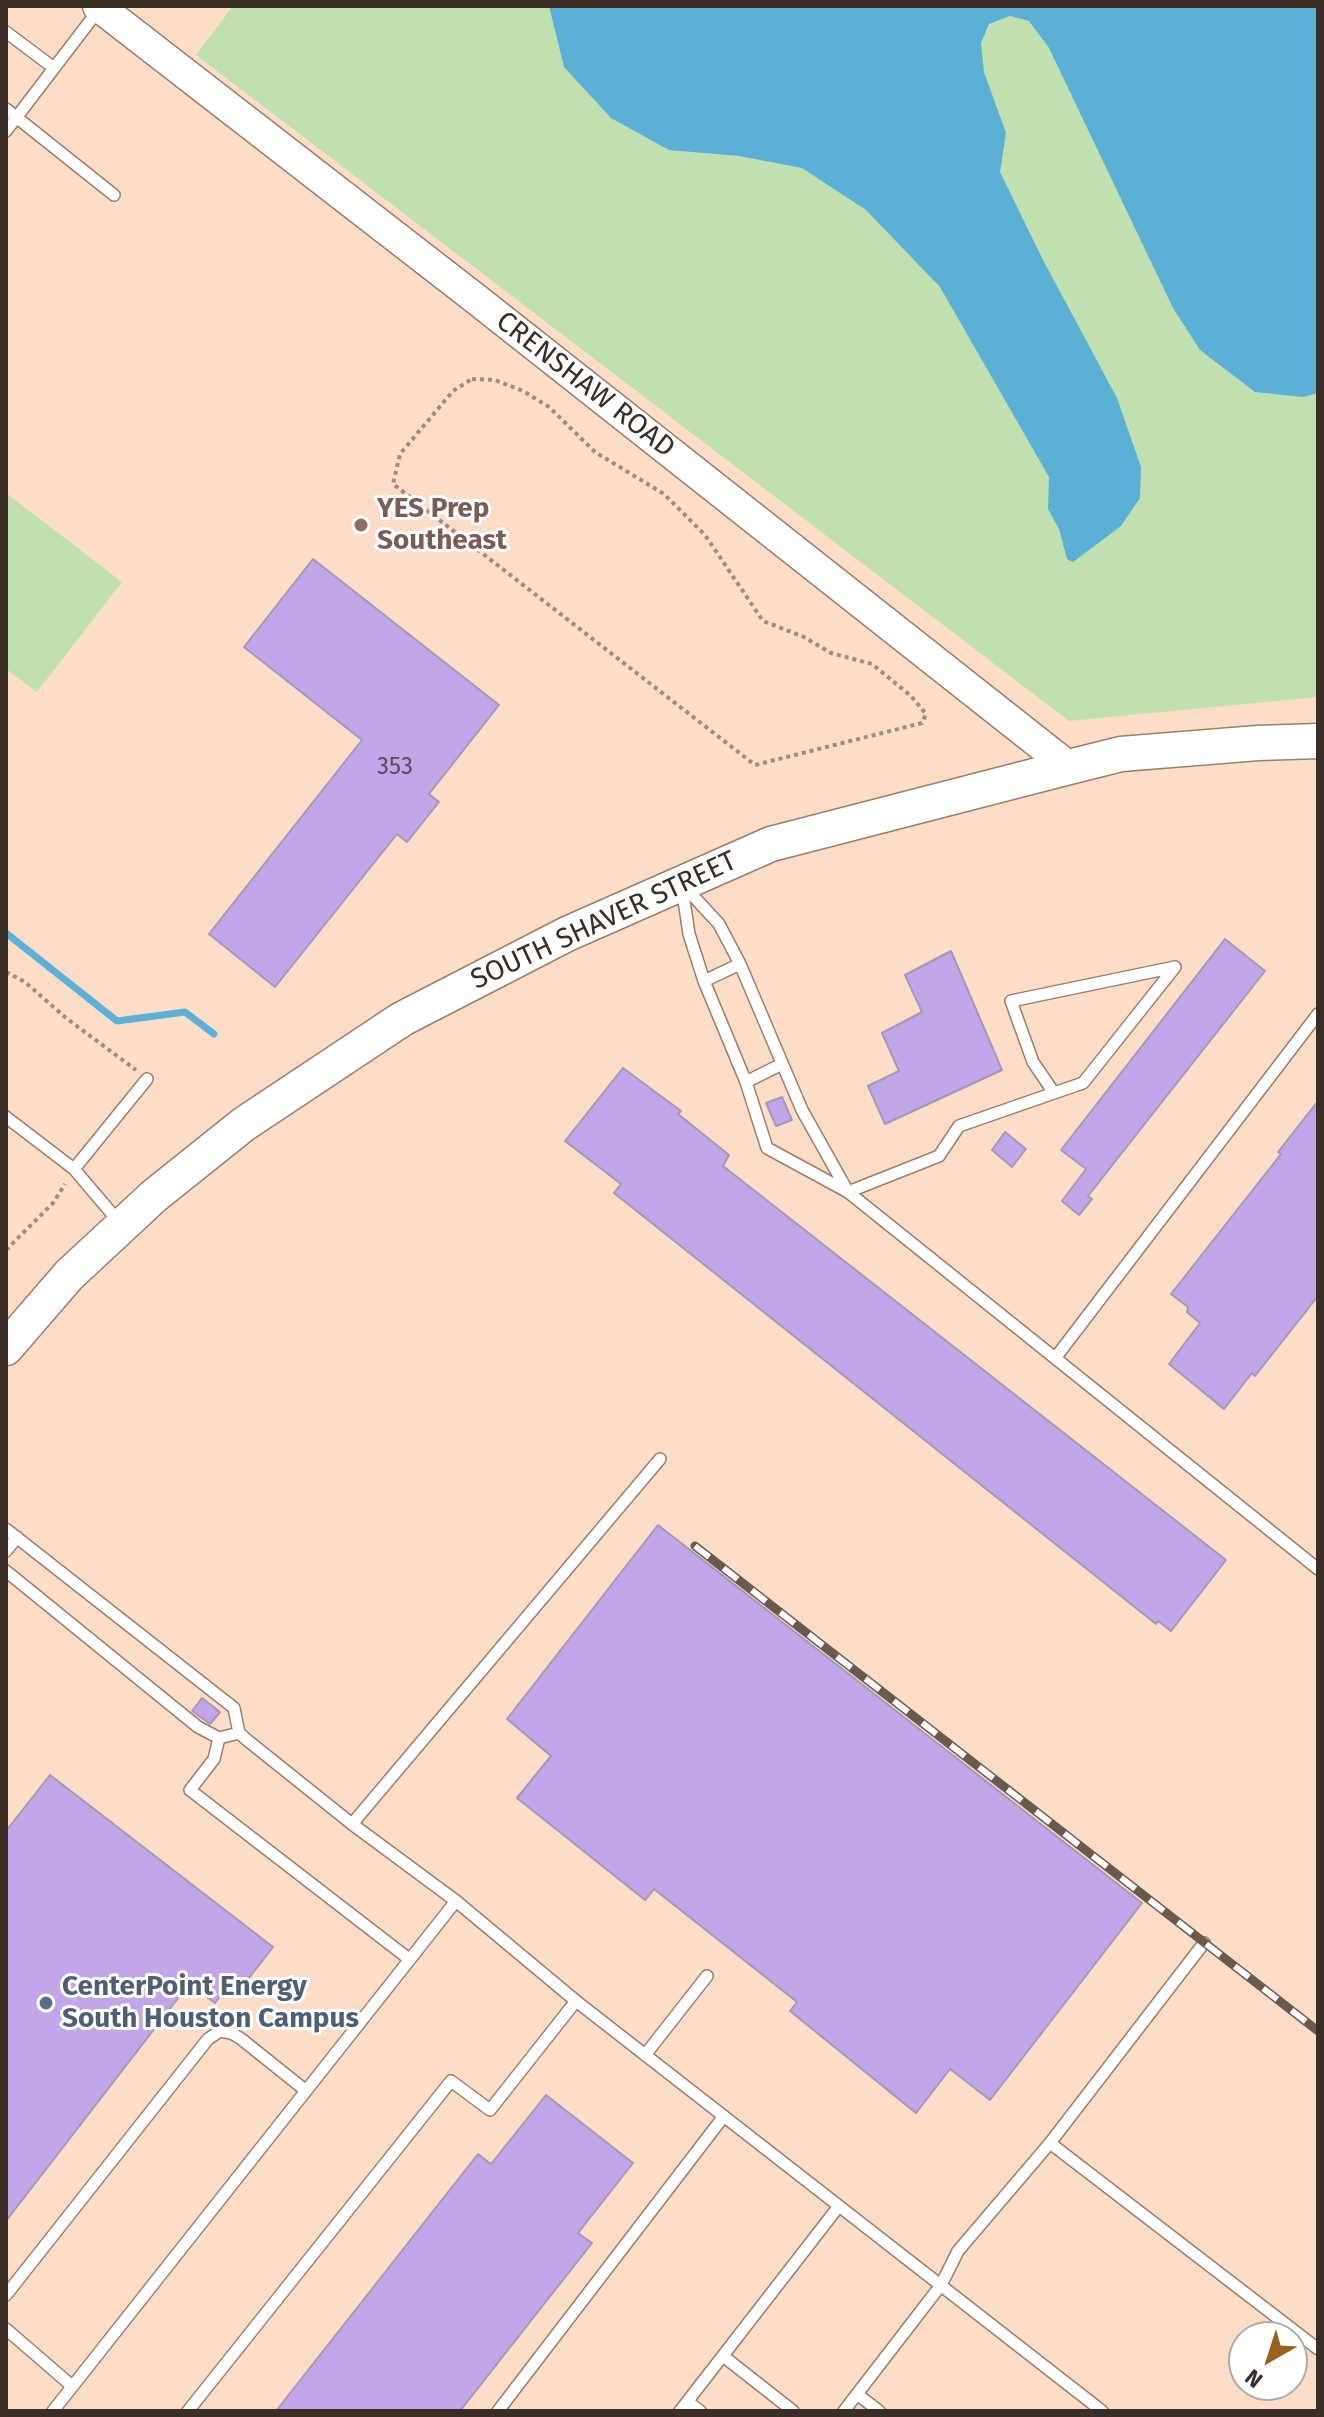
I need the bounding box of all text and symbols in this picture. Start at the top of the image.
street label: CRENSHAW ROAD [489,305,681,465]
place label: YES Prep Southeast [377,492,507,558]
marker: YES Prep Southeast [352,516,370,534]
house number: 353 [377,753,413,781]
street label: SOUTH SHAVER STREET [466,845,742,997]
place label: CenterPoint Energy South Houston Campus [62,1970,359,2036]
marker: CenterPoint Energy South Houston Campus [37,1994,55,2012]
north arrow [1228,2321,1308,2401]
text: N [1240,2363,1268,2394]

